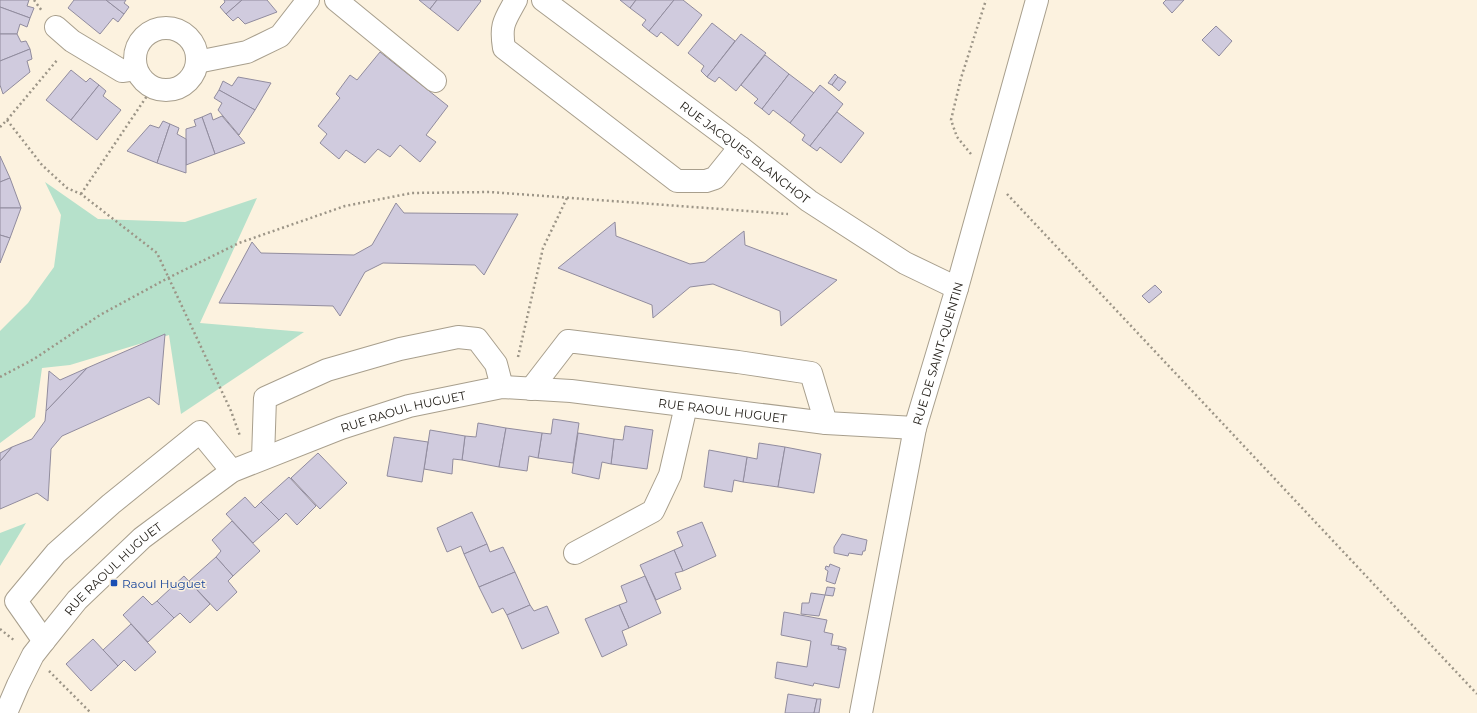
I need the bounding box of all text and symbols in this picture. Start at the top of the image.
street label: RUE JACQUES BLANCHOT [677,98,813,207]
street label: RUE DE SAINT-QUENTIN [909,280,966,427]
street label: RUE RAOUL HUGUET [338,387,467,435]
street label: RUE RAOUL HUGUET [658,395,788,426]
street label: RUE RAOUL HUGUET [60,519,165,618]
place label: Raoul Huguet [122,576,206,591]
marker: Raoul Huguet [109,578,119,588]

